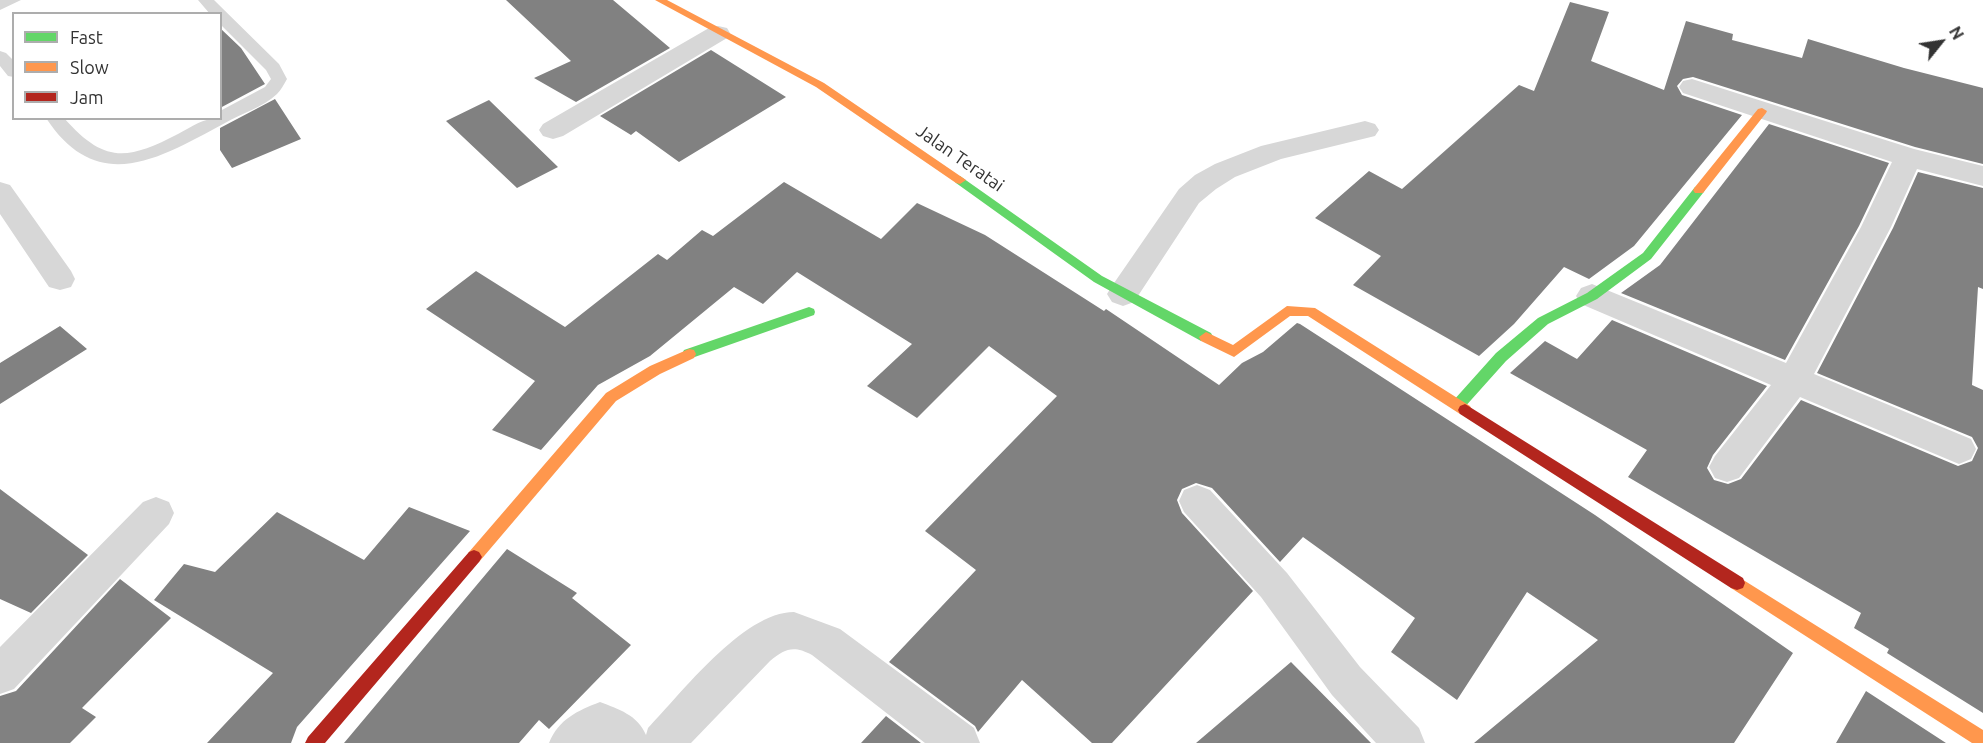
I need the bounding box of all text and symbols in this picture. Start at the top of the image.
legend [12,12,222,120]
north arrow [1911,12,1971,72]
text: N [1946,23,1967,43]
text: Fast [70,27,103,47]
text: Slow [70,57,109,77]
text: Jam [70,87,104,107]
street label: Jalan Teratai [912,120,1008,196]

